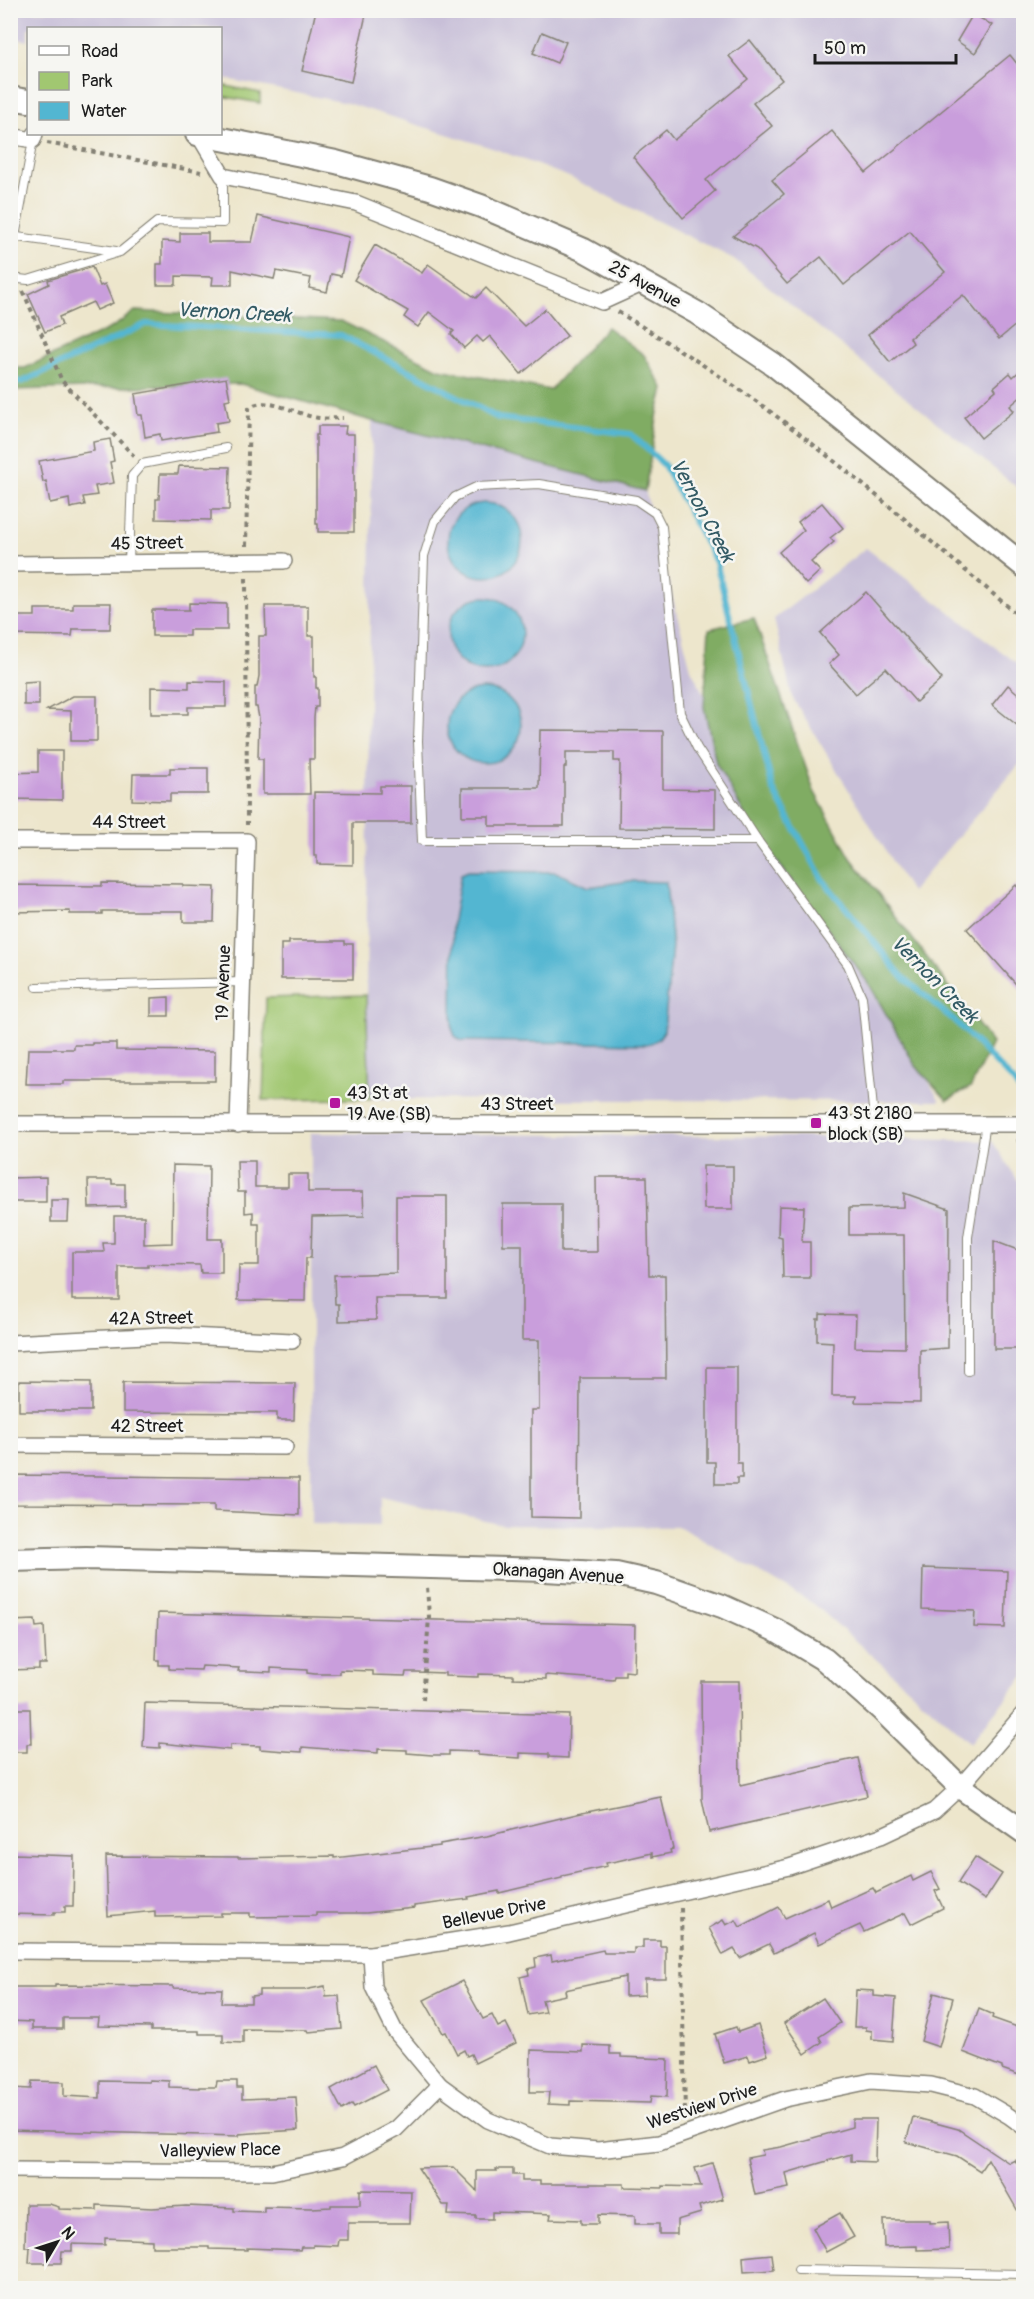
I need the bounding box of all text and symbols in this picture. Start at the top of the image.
legend [27,27,222,135]
scale bar [815,27,956,65]
text: 50 m [824,37,866,60]
text: Road [81,40,118,63]
text: Park [81,70,113,93]
text: Water [81,100,127,123]
street label: 25 Avenue [605,255,685,314]
water label: Vernon Creek [176,297,293,328]
water label: Vernon Creek [665,454,741,568]
street label: 45 Street [110,531,184,556]
street label: 44 Street [92,811,167,834]
water label: Vernon Creek [885,930,985,1030]
street label: 19 Avenue [211,945,236,1021]
place label: 43 St at 19 Ave (SB) [347,1082,431,1126]
street label: 43 Street [480,1093,554,1116]
marker: 43 St at 19 Ave (SB) [328,1096,342,1110]
place label: 43 St 2180 block (SB) [828,1102,913,1146]
marker: 43 St 2180 block (SB) [809,1116,823,1130]
street label: 42A Street [108,1306,194,1331]
street label: 42 Street [110,1415,184,1438]
street label: Okanagan Avenue [492,1557,625,1590]
street label: Bellevue Drive [440,1892,548,1935]
street label: Westview Drive [644,2078,760,2135]
street label: Valleyview Place [159,2138,281,2163]
north arrow [27,2212,87,2272]
text: N [57,2223,79,2244]

